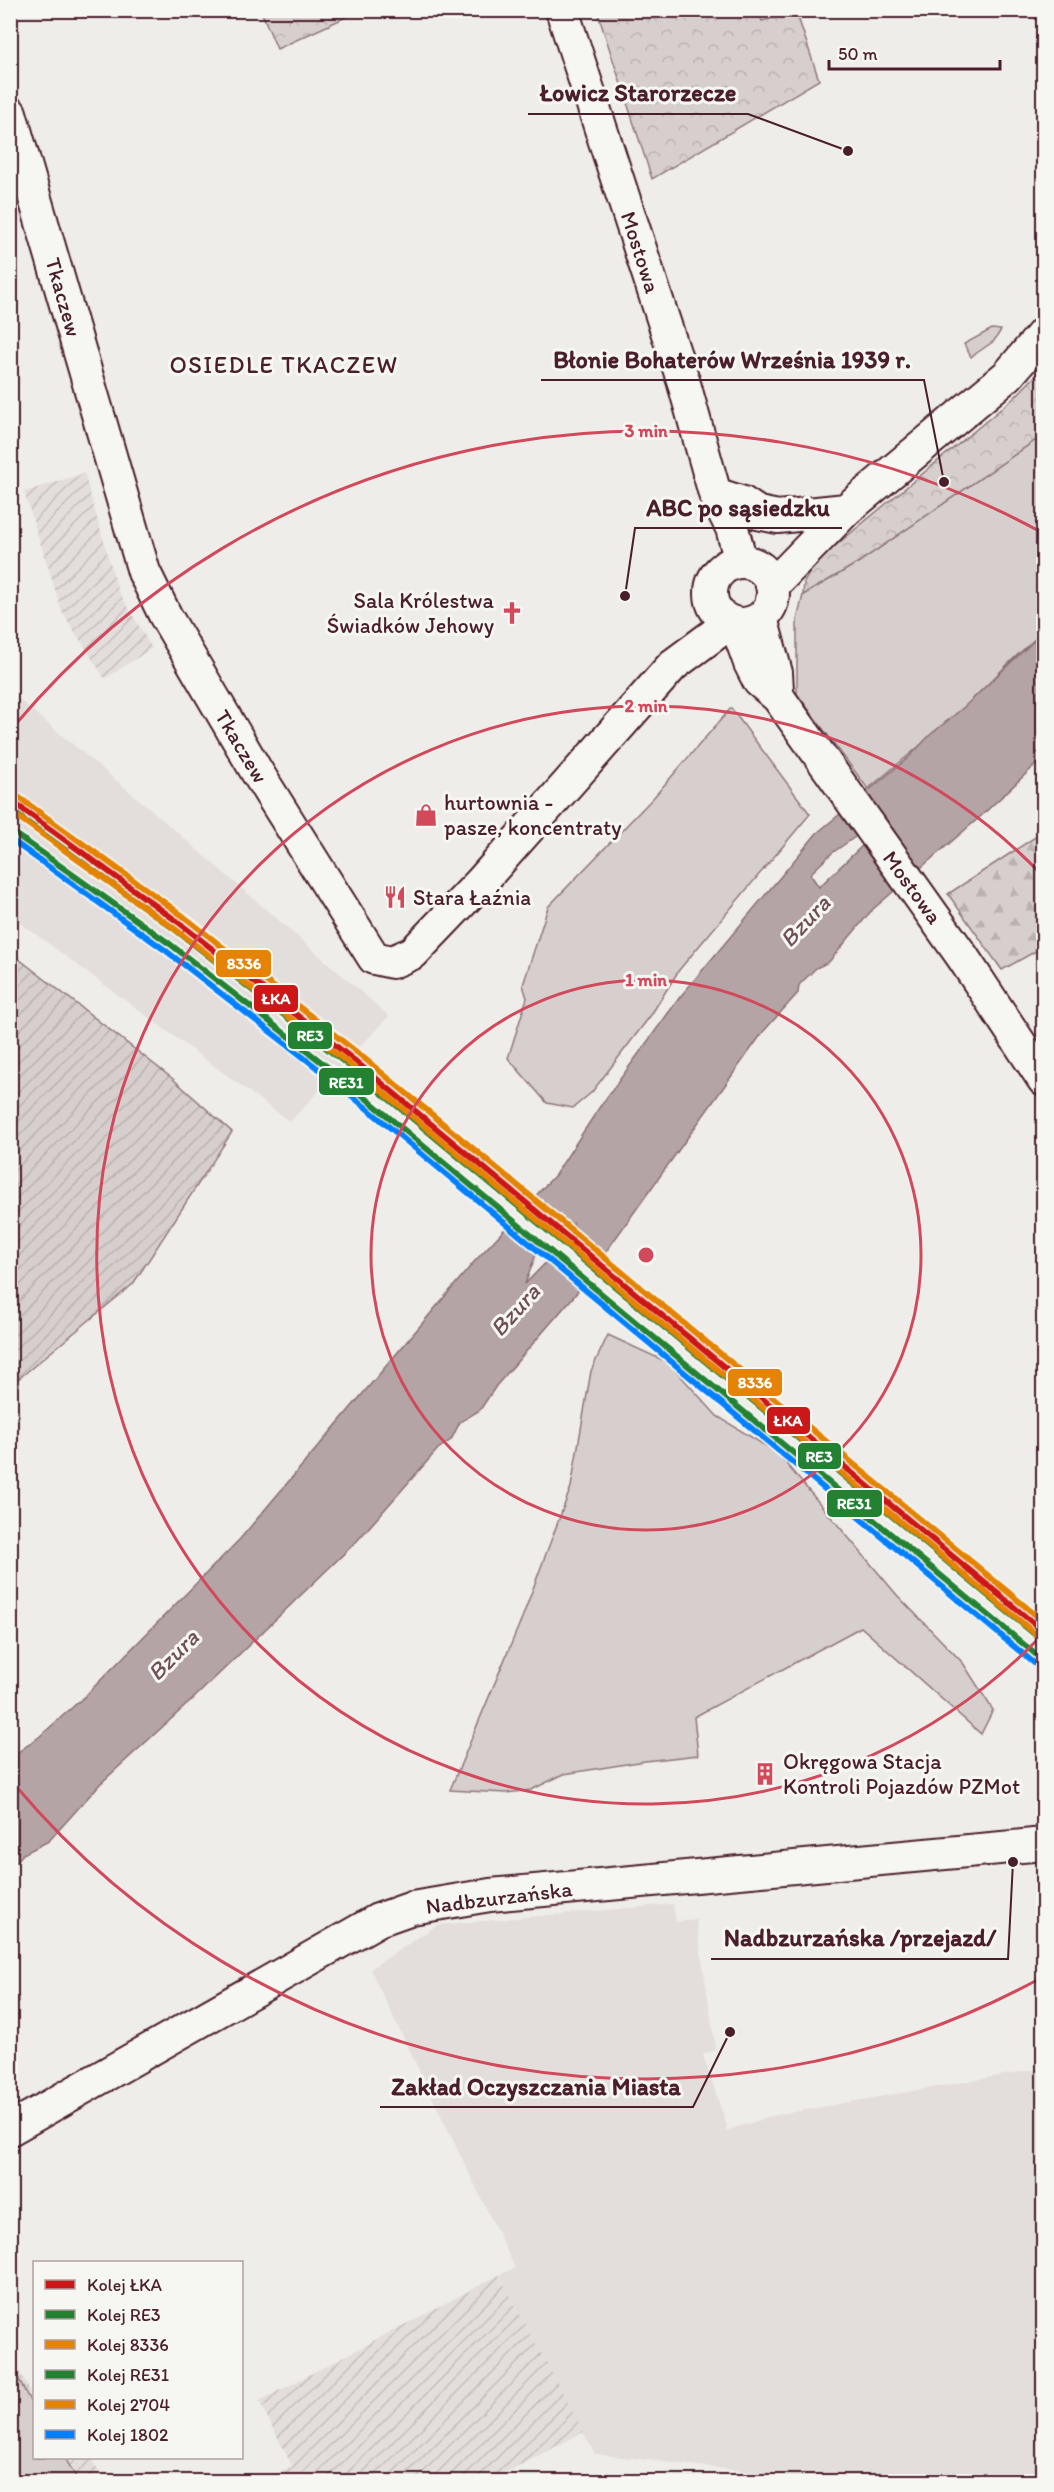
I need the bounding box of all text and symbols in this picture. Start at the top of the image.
scale bar [829,33,1000,71]
text: 50 m [838,43,878,65]
callout: Łowicz Starorzecze [528,72,748,114]
text: Łowicz Starorzecze [539,78,736,107]
street label: Mostowa [615,208,667,297]
street label: Tkaczew [39,255,88,340]
callout: Błonie Bohaterów Września 1939 r. [541,338,924,380]
text: Błonie Bohaterów Września 1939 r. [553,345,911,374]
district label: OSIEDLE TKACZEW [169,350,399,379]
text: 3 min [624,420,668,442]
callout: ABC po sąsiedzku [635,486,842,528]
text: ABC po sąsiedzku [645,493,831,523]
place label: Sala Królestwa Świadków Jehowy [327,587,495,639]
church icon: Sala Królestwa Świadków Jehowy [499,600,525,626]
text: 2 min [625,695,668,717]
street label: Tkaczew [209,705,274,788]
place label: hurtownia - pasze, koncentraty [444,789,622,841]
shop icon: hurtownia - pasze, koncentraty [413,802,439,828]
street label: Mostowa [877,845,949,930]
restaurant icon: Stara Łaźnia [382,884,408,910]
place label: Stara Łaźnia [413,884,531,911]
water label: Bzura [773,888,837,953]
line badge: 8336 [215,949,272,978]
text: 8336 [227,954,262,973]
text: 1 min [625,969,667,991]
line badge: ŁKA [253,984,299,1013]
text: ŁKA [261,989,291,1008]
line badge: RE3 [287,1021,333,1050]
text: RE3 [296,1026,324,1045]
line badge: RE31 [318,1067,375,1096]
text: RE31 [329,1073,364,1092]
centre of rings [636,1245,656,1265]
water label: Bzura [484,1277,547,1342]
line badge: 8336 [727,1368,783,1397]
text: 8336 [738,1373,773,1392]
line badge: ŁKA [766,1406,811,1435]
text: ŁKA [773,1411,803,1430]
line badge: RE3 [797,1442,842,1470]
text: RE3 [805,1447,833,1466]
line badge: RE31 [826,1489,883,1518]
text: RE31 [837,1494,872,1513]
water label: Bzura [141,1622,205,1686]
place label: Okręgowa Stacja Kontroli Pojazdów PZMot [783,1748,1020,1800]
building icon: Okręgowa Stacja Kontroli Pojazdów PZMot [752,1761,778,1787]
street label: Nadbzurzańska [424,1875,574,1920]
callout: Nadbzurzańska /przejazd/ [711,1917,1008,1959]
text: Nadbzurzańska /przejazd/ [724,1923,997,1953]
callout: Zakład Oczyszczania Miasta [380,2065,693,2107]
text: Zakład Oczyszczania Miasta [391,2072,681,2102]
legend [33,2261,243,2459]
text: Kolej ŁKA [87,2274,163,2296]
text: Kolej RE3 [87,2304,161,2326]
text: Kolej 8336 [87,2334,169,2356]
text: Kolej RE31 [87,2364,169,2386]
text: Kolej 2704 [87,2394,170,2416]
text: Kolej 1802 [87,2424,169,2446]

